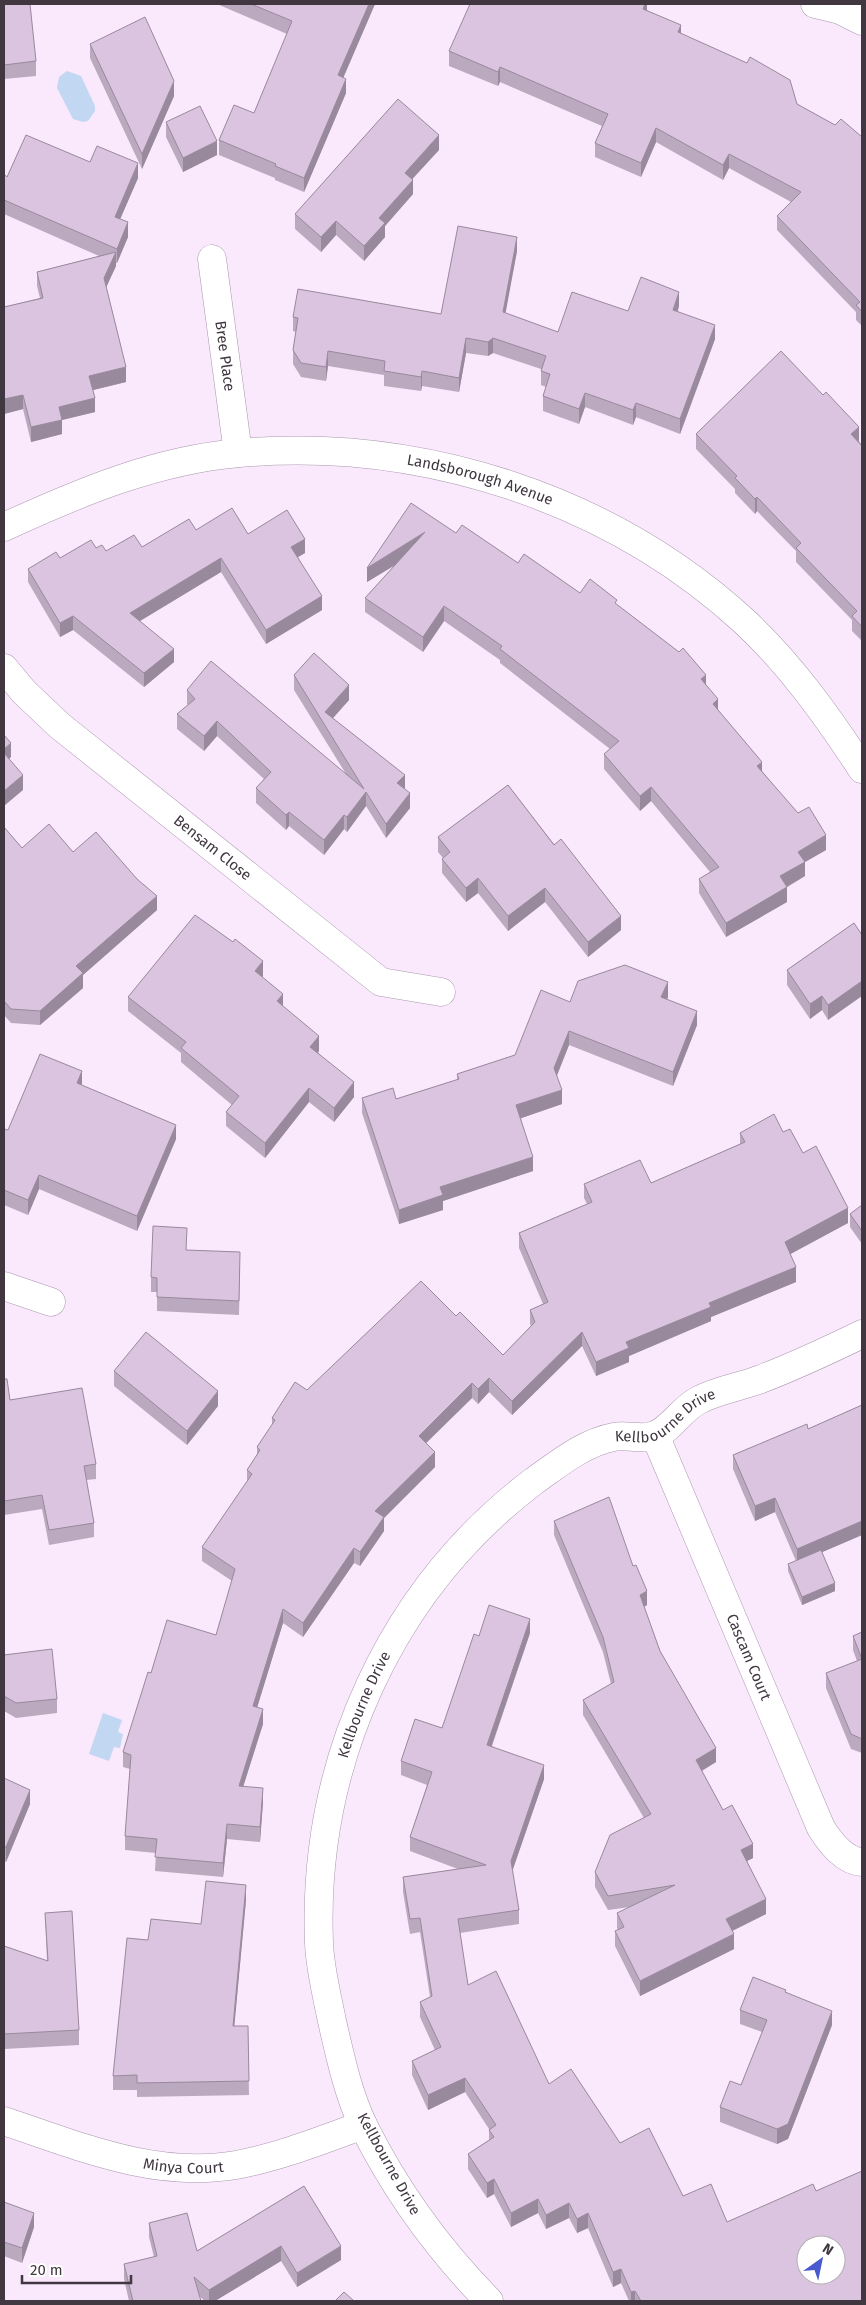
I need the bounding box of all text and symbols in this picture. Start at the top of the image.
street label: Bree Place [211,320,239,392]
street label: Landsborough Avenue [406,451,556,509]
street label: Bensam Close [170,811,255,884]
street label: Kellbourne Drive [614,1385,718,1447]
street label: Cascam Court [723,1611,775,1703]
street label: Kellbourne Drive [334,1648,394,1760]
street label: Kellbourne Drive [354,2110,424,2218]
street label: Minya Court [142,2154,225,2177]
north arrow [796,2235,846,2285]
text: N [819,2240,836,2259]
scale bar [22,2252,131,2284]
text: 20 m [30,2261,63,2279]

